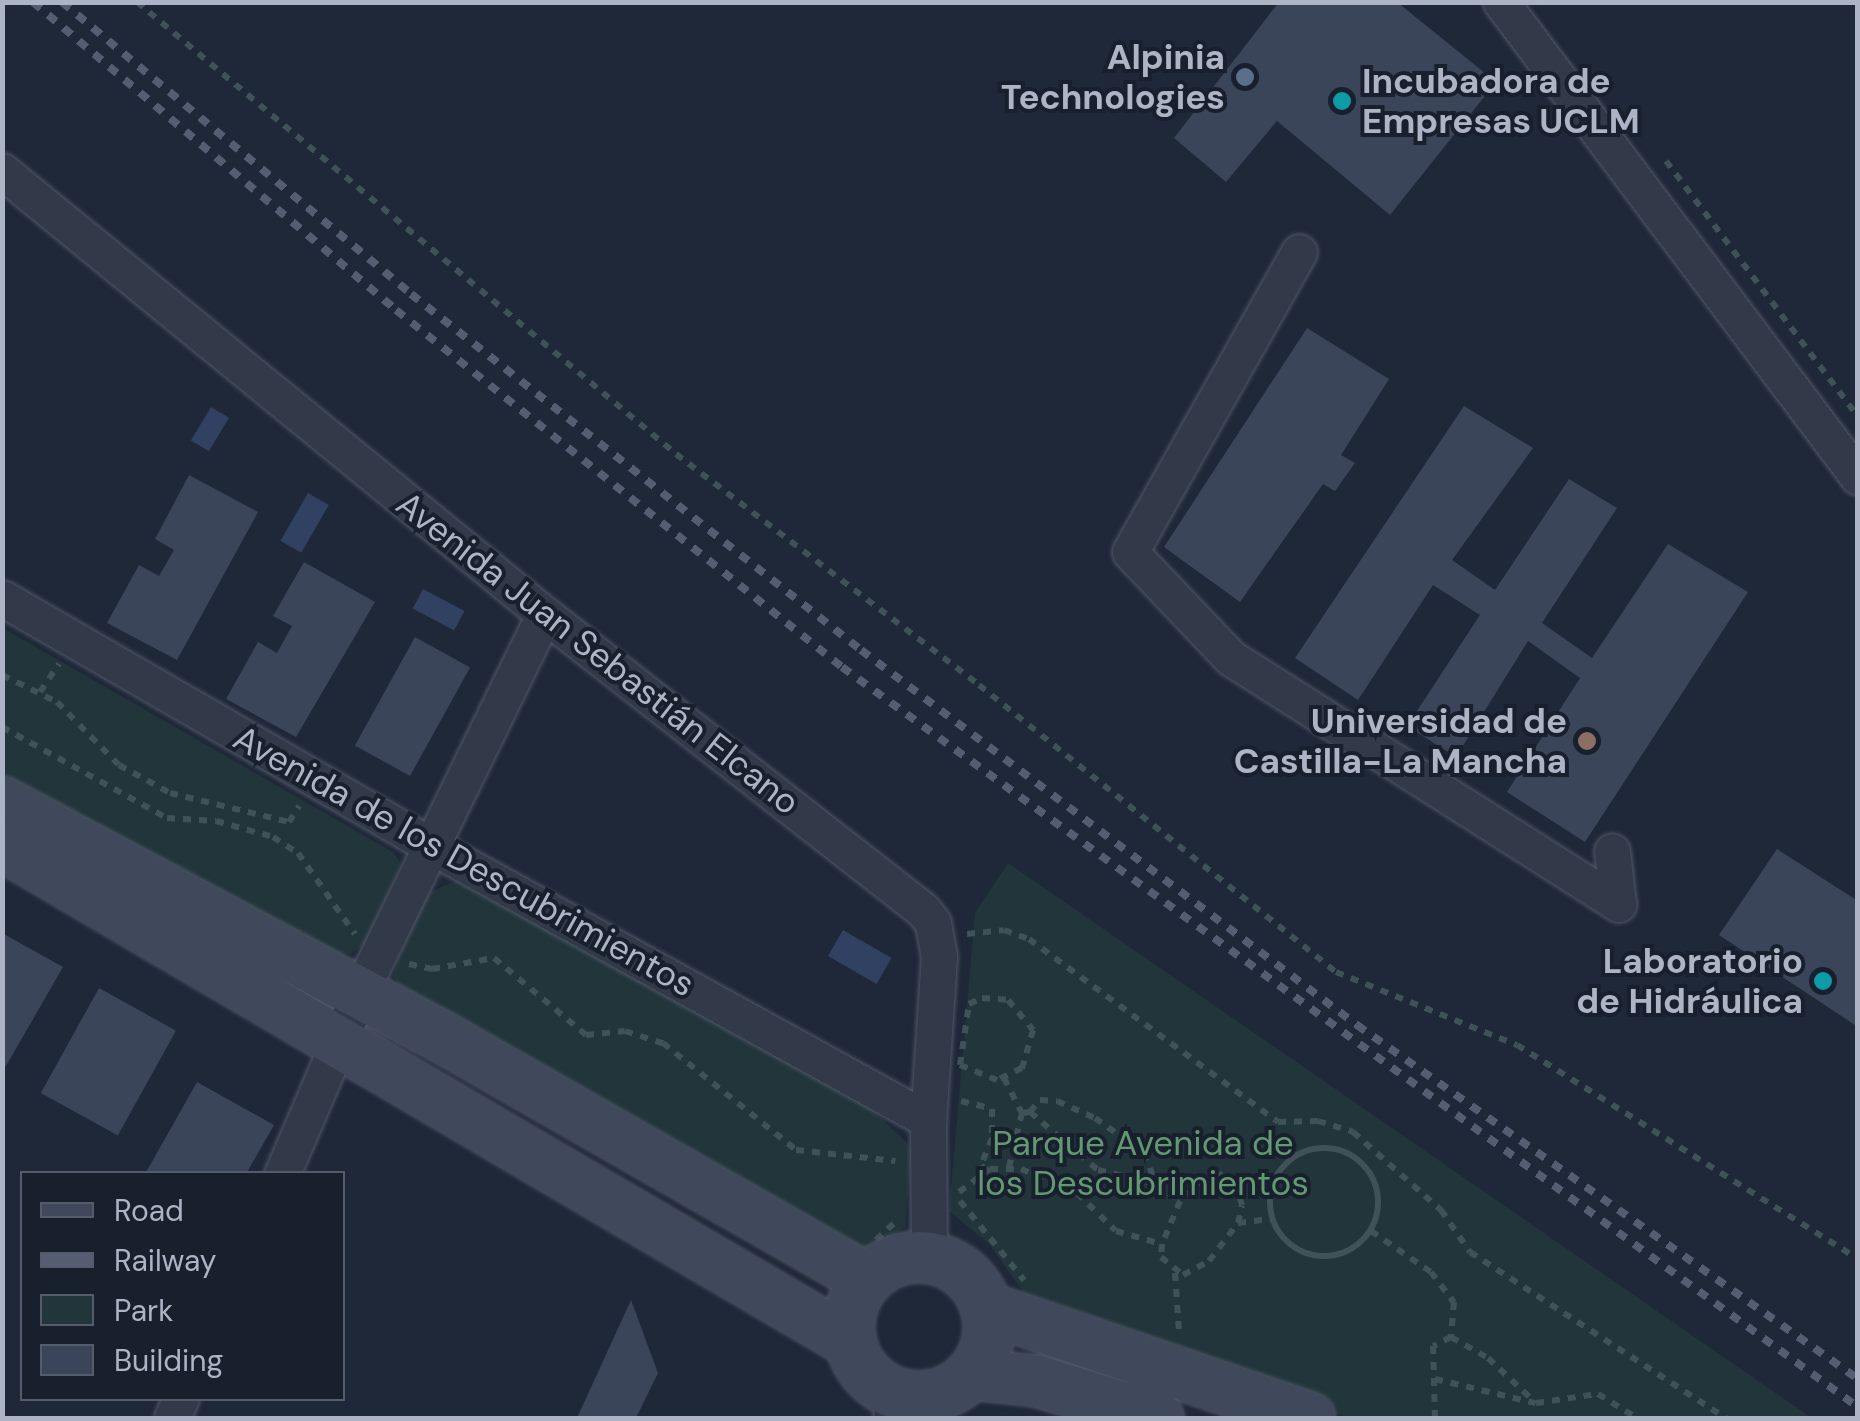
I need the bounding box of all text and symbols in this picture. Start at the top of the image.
place label: Alpinia Technologies [1001,36,1225,118]
place label: Incubadora de Empresas UCLM [1362,60,1640,142]
marker: Alpinia Technologies [1234,66,1256,88]
marker: Incubadora de Empresas UCLM [1331,90,1353,112]
street label: Avenida Juan Sebastián Elcano [388,483,808,823]
place label: Universidad de Castilla-La Mancha [1234,700,1567,782]
street label: Avenida de los Descubrimientos [226,717,702,1005]
marker: Universidad de Castilla-La Mancha [1576,730,1598,752]
place label: Laboratorio de Hidráulica [1576,940,1803,1022]
marker: Laboratorio de Hidráulica [1812,970,1834,992]
park label: Parque Avenida de los Descubrimientos [977,1122,1309,1204]
legend [20,1171,345,1401]
text: Road [114,1191,184,1230]
text: Railway [114,1241,217,1280]
text: Park [114,1291,173,1330]
text: Building [114,1341,223,1380]

